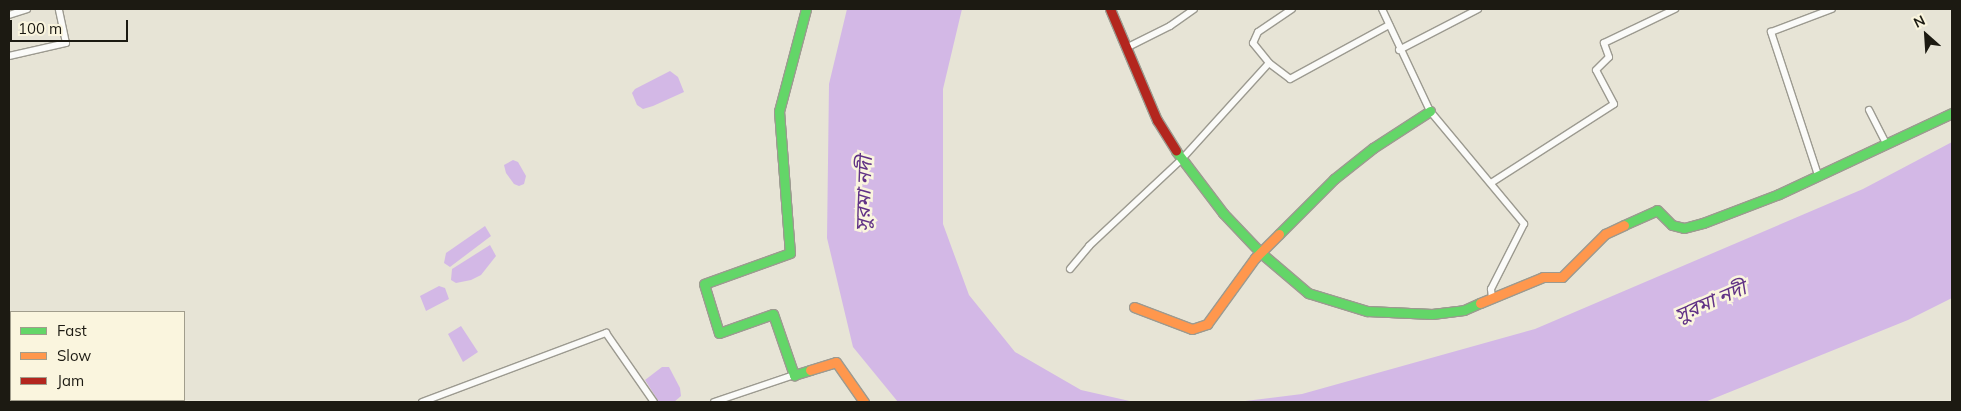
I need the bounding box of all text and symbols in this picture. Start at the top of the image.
scale bar [12,10,130,42]
north arrow [1901,10,1951,60]
text: N [1911,11,1928,32]
text: 100 m [18,19,62,38]
water label: সুরমা নদী [850,156,876,232]
water label: সুরমা নদী [1671,275,1749,327]
legend [10,311,185,401]
text: Fast [57,321,87,340]
text: Slow [57,346,91,365]
text: Jam [57,371,84,390]

